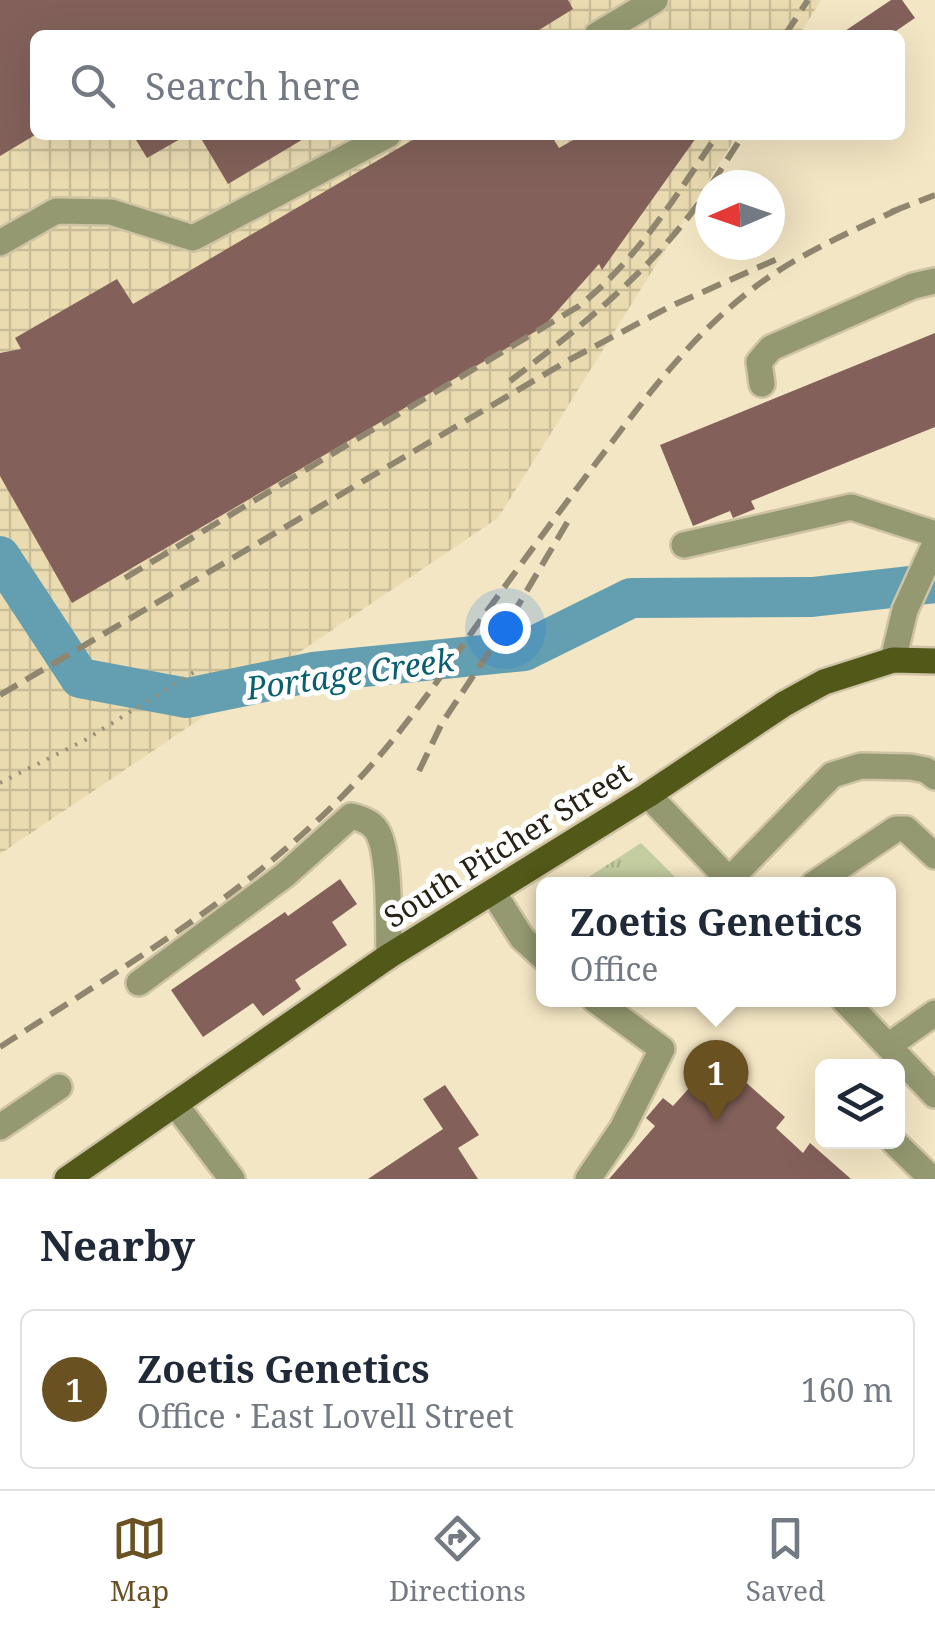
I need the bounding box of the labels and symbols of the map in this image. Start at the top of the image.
north arrow [695,170,785,260]
your location [480,603,531,654]
water label: Portage Creek [242,637,459,709]
street label: South Pitcher Street [376,751,638,937]
pin: 1 [684,1040,748,1122]

